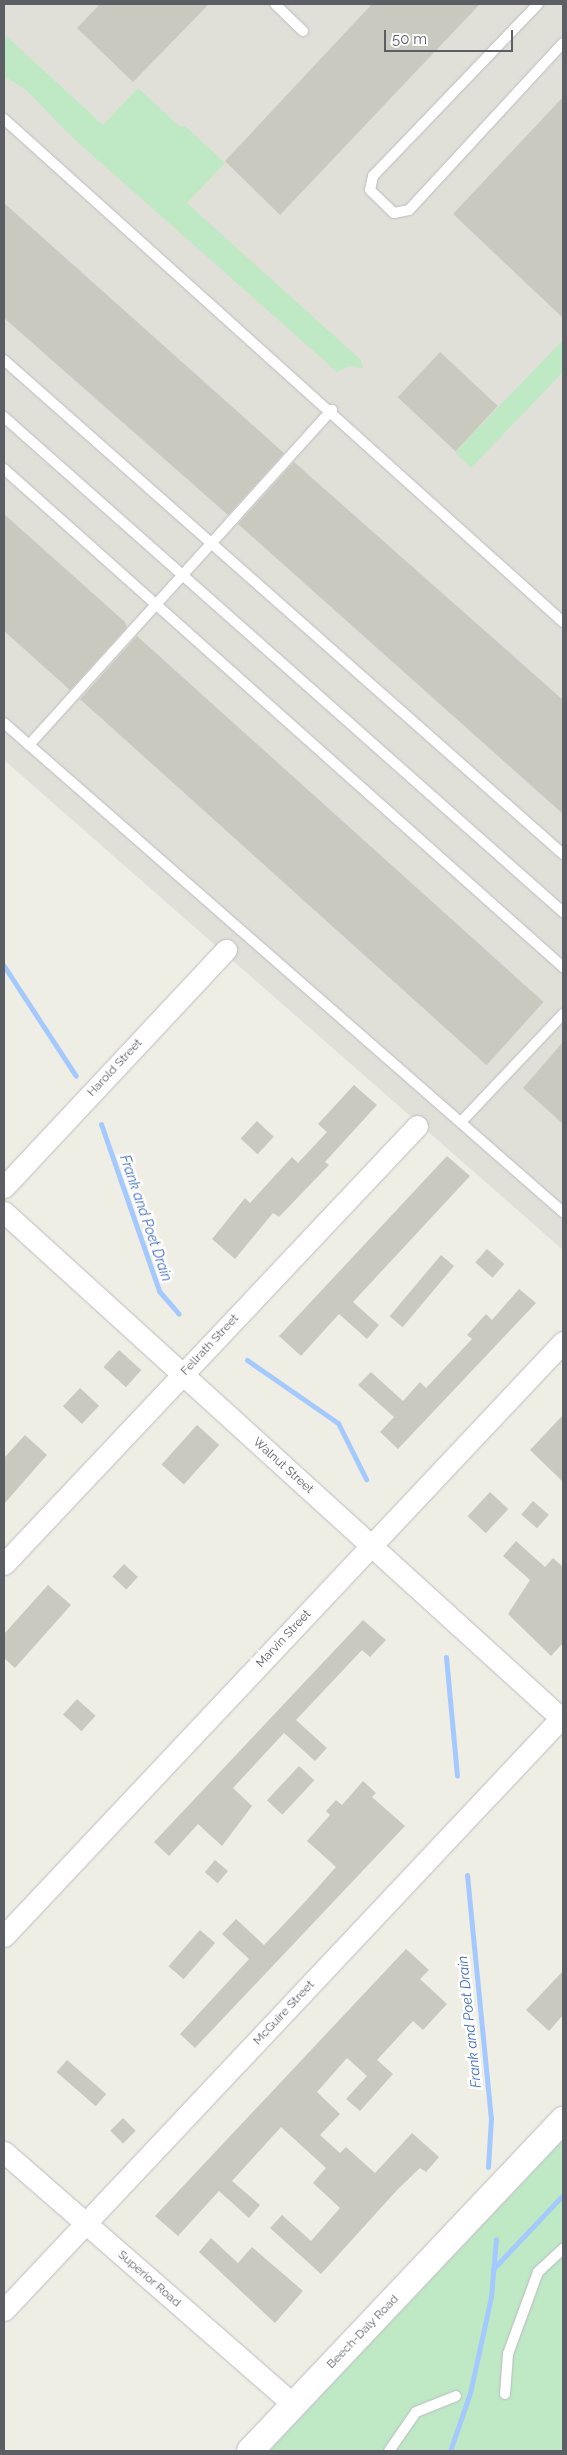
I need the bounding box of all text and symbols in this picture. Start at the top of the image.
scale bar [387,20,516,52]
text: 50 m [392,30,427,48]
street label: Harold Street [85,1036,145,1100]
water label: Frank and Poet Drain [116,1153,176,1283]
street label: Fellrath Street [178,1311,242,1379]
street label: Walnut Street [250,1435,316,1497]
street label: Marvin Street [254,1607,314,1671]
water label: Frank and Poet Drain [454,1955,484,2089]
street label: McGuire Street [251,1978,317,2048]
street label: Superior Road [115,2248,183,2310]
street label: Beech-Daly Road [324,2292,402,2372]

